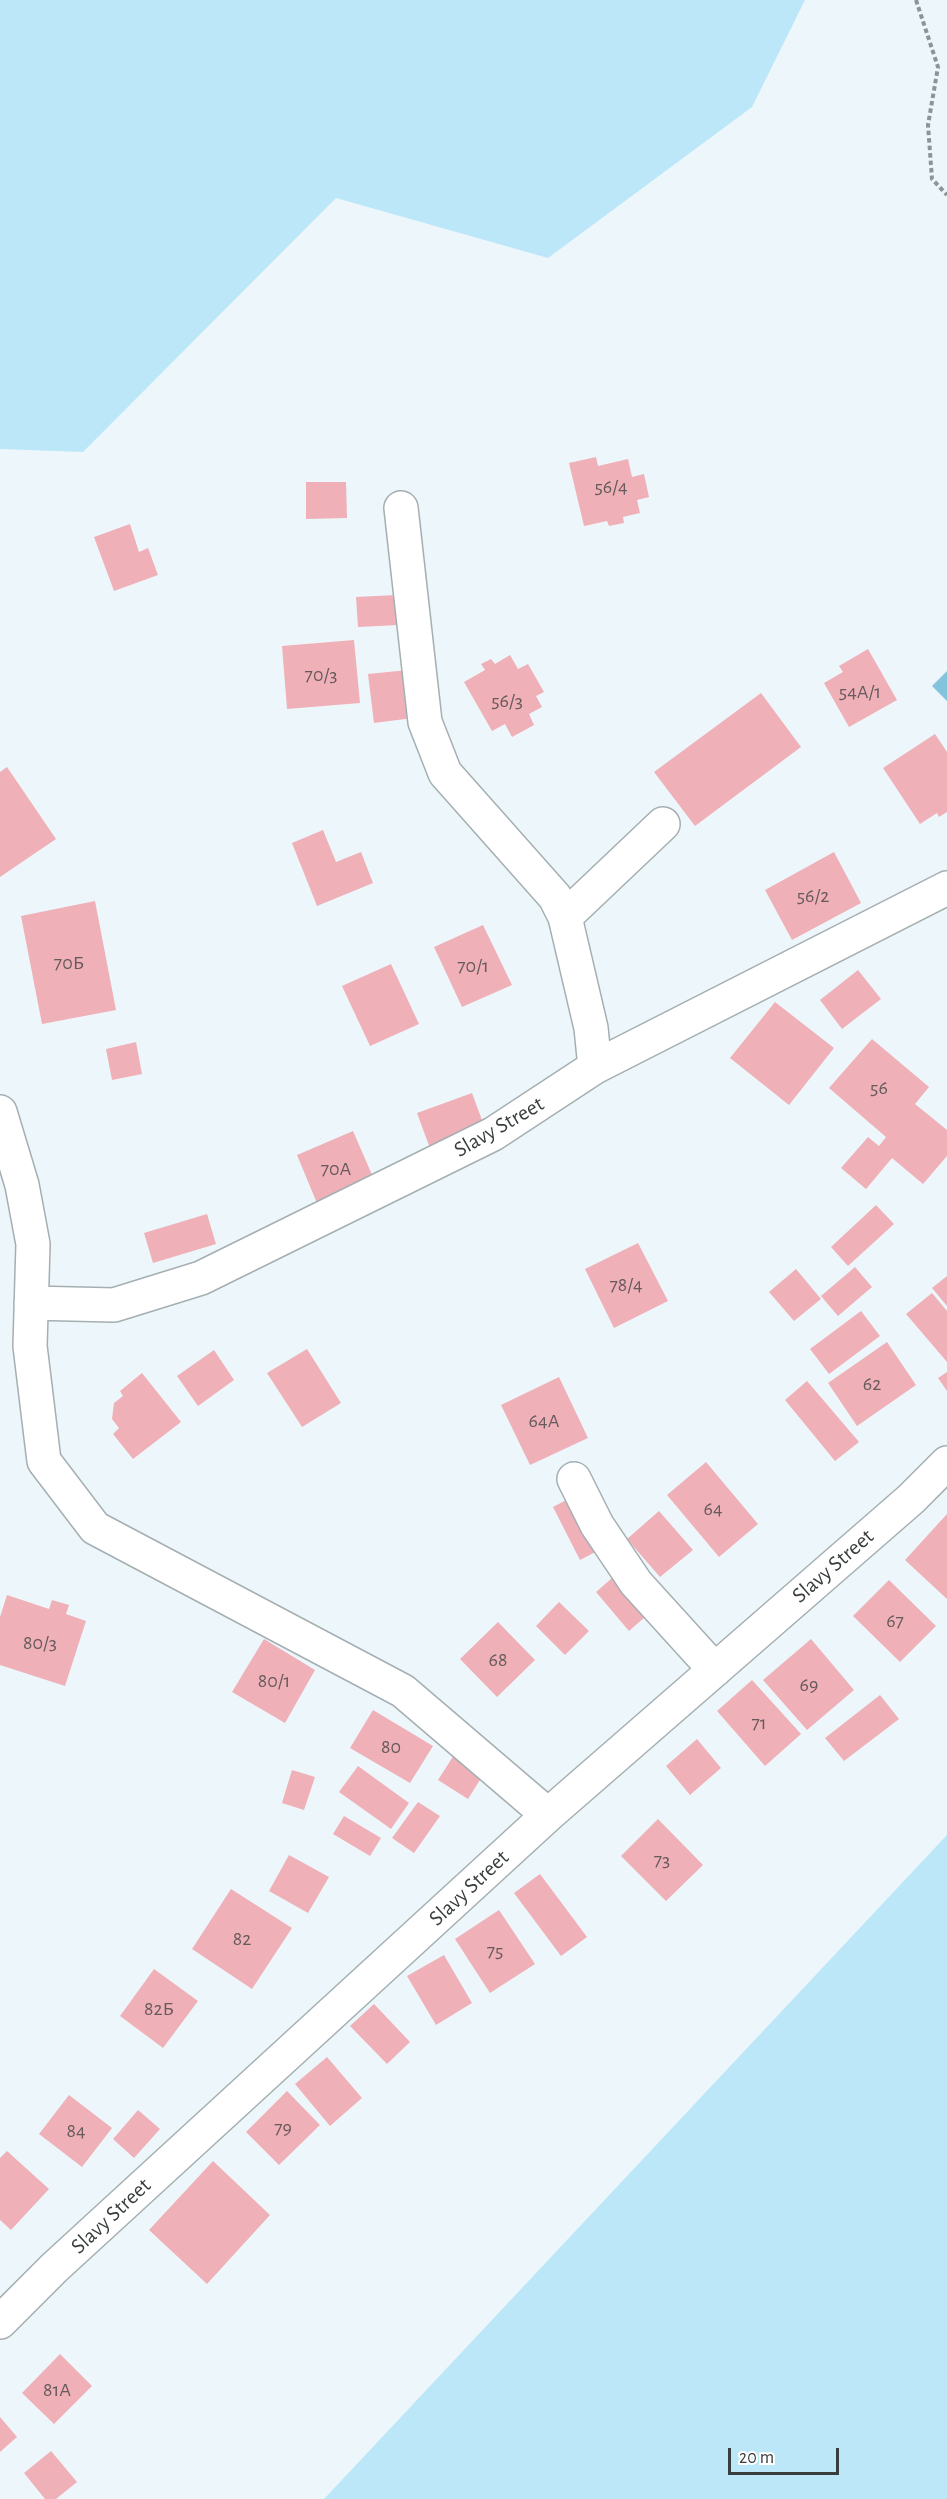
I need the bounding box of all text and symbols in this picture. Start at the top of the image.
house number: 56/4 [594,475,628,499]
house number: 70/3 [305,663,337,687]
house number: 54А/1 [839,680,881,704]
house number: 56/3 [491,689,523,713]
house number: 56/2 [797,884,829,908]
house number: 70Б [54,951,84,975]
house number: 70/1 [457,954,489,978]
house number: 56 [870,1076,888,1100]
street label: Slavy Street [449,1091,549,1163]
house number: 70А [321,1157,351,1181]
house number: 78/4 [609,1273,643,1297]
house number: 62 [863,1372,881,1396]
house number: 64А [529,1409,559,1433]
house number: 64 [703,1497,723,1521]
street label: Slavy Street [787,1523,879,1609]
house number: 67 [886,1609,904,1633]
house number: 80/3 [23,1631,57,1655]
house number: 68 [489,1648,507,1672]
house number: 80/1 [258,1669,290,1693]
house number: 69 [800,1673,818,1697]
house number: 71 [751,1711,767,1735]
house number: 80 [381,1735,401,1759]
street label: Slavy Street [424,1844,514,1932]
house number: 73 [654,1848,670,1872]
house number: 82 [233,1927,251,1951]
house number: 75 [487,1939,503,1963]
house number: 82Б [144,1997,174,2021]
house number: 79 [274,2116,292,2140]
house number: 84 [66,2119,86,2143]
street label: Slavy Street [66,2172,156,2260]
house number: 81А [43,2378,71,2402]
scale bar [731,2436,842,2474]
text: 20 m [739,2449,774,2467]

